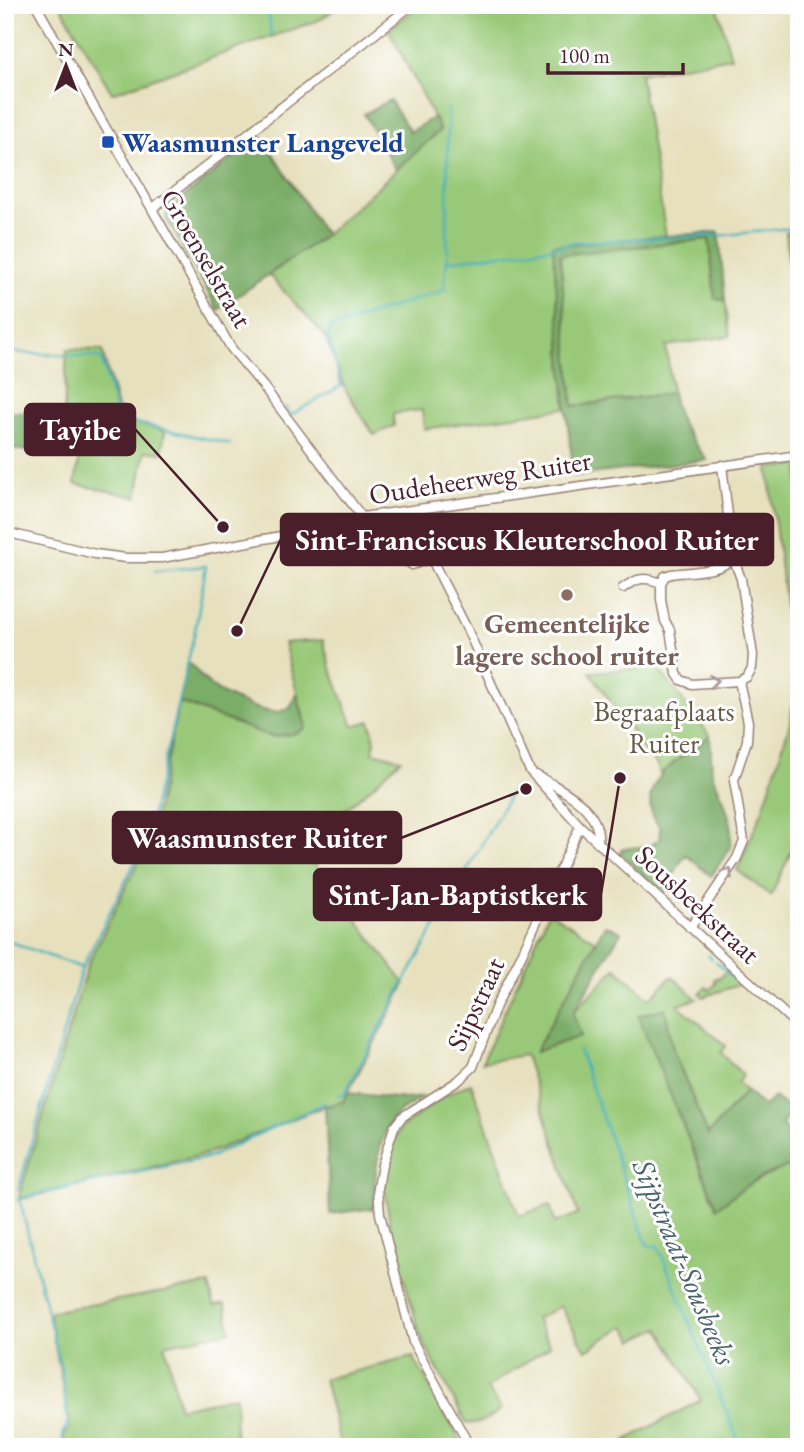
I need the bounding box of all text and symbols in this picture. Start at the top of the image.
north arrow [32,32,102,102]
scale bar [548,32,683,76]
text: N [58,37,74,62]
text: 100 m [559,42,610,69]
place label: Waasmunster Langeveld [122,124,404,160]
marker: Waasmunster Langeveld [100,134,116,150]
street label: Groenselstraat [153,182,261,334]
callout: Tayibe [25,404,135,455]
text: Tayibe [39,410,121,449]
street label: Oudeheerweg Ruiter [366,442,594,512]
callout: Sint-Franciscus Kleuterschool Ruiter [281,514,773,565]
text: Sint-Franciscus Kleuterschool Ruiter [295,520,759,559]
marker: Gemeentelijke lagere school ruiter [559,587,575,603]
place label: Gemeentelijke lagere school ruiter [455,605,679,673]
one-way arrow [708,674,720,689]
park label: Begraafplaats Ruiter [593,693,735,761]
callout: Waasmunster Ruiter [113,812,401,863]
text: Waasmunster Ruiter [127,818,388,857]
street label: Sousbeekstraat [628,837,768,971]
one-way arrow [720,866,733,879]
callout: Sint-Jan-Baptistkerk [314,869,601,920]
text: Sint-Jan-Baptistkerk [329,875,588,914]
street label: Sijpstraat [438,951,512,1057]
water label: Sijpstraat-Sousbeeks [624,1152,746,1372]

